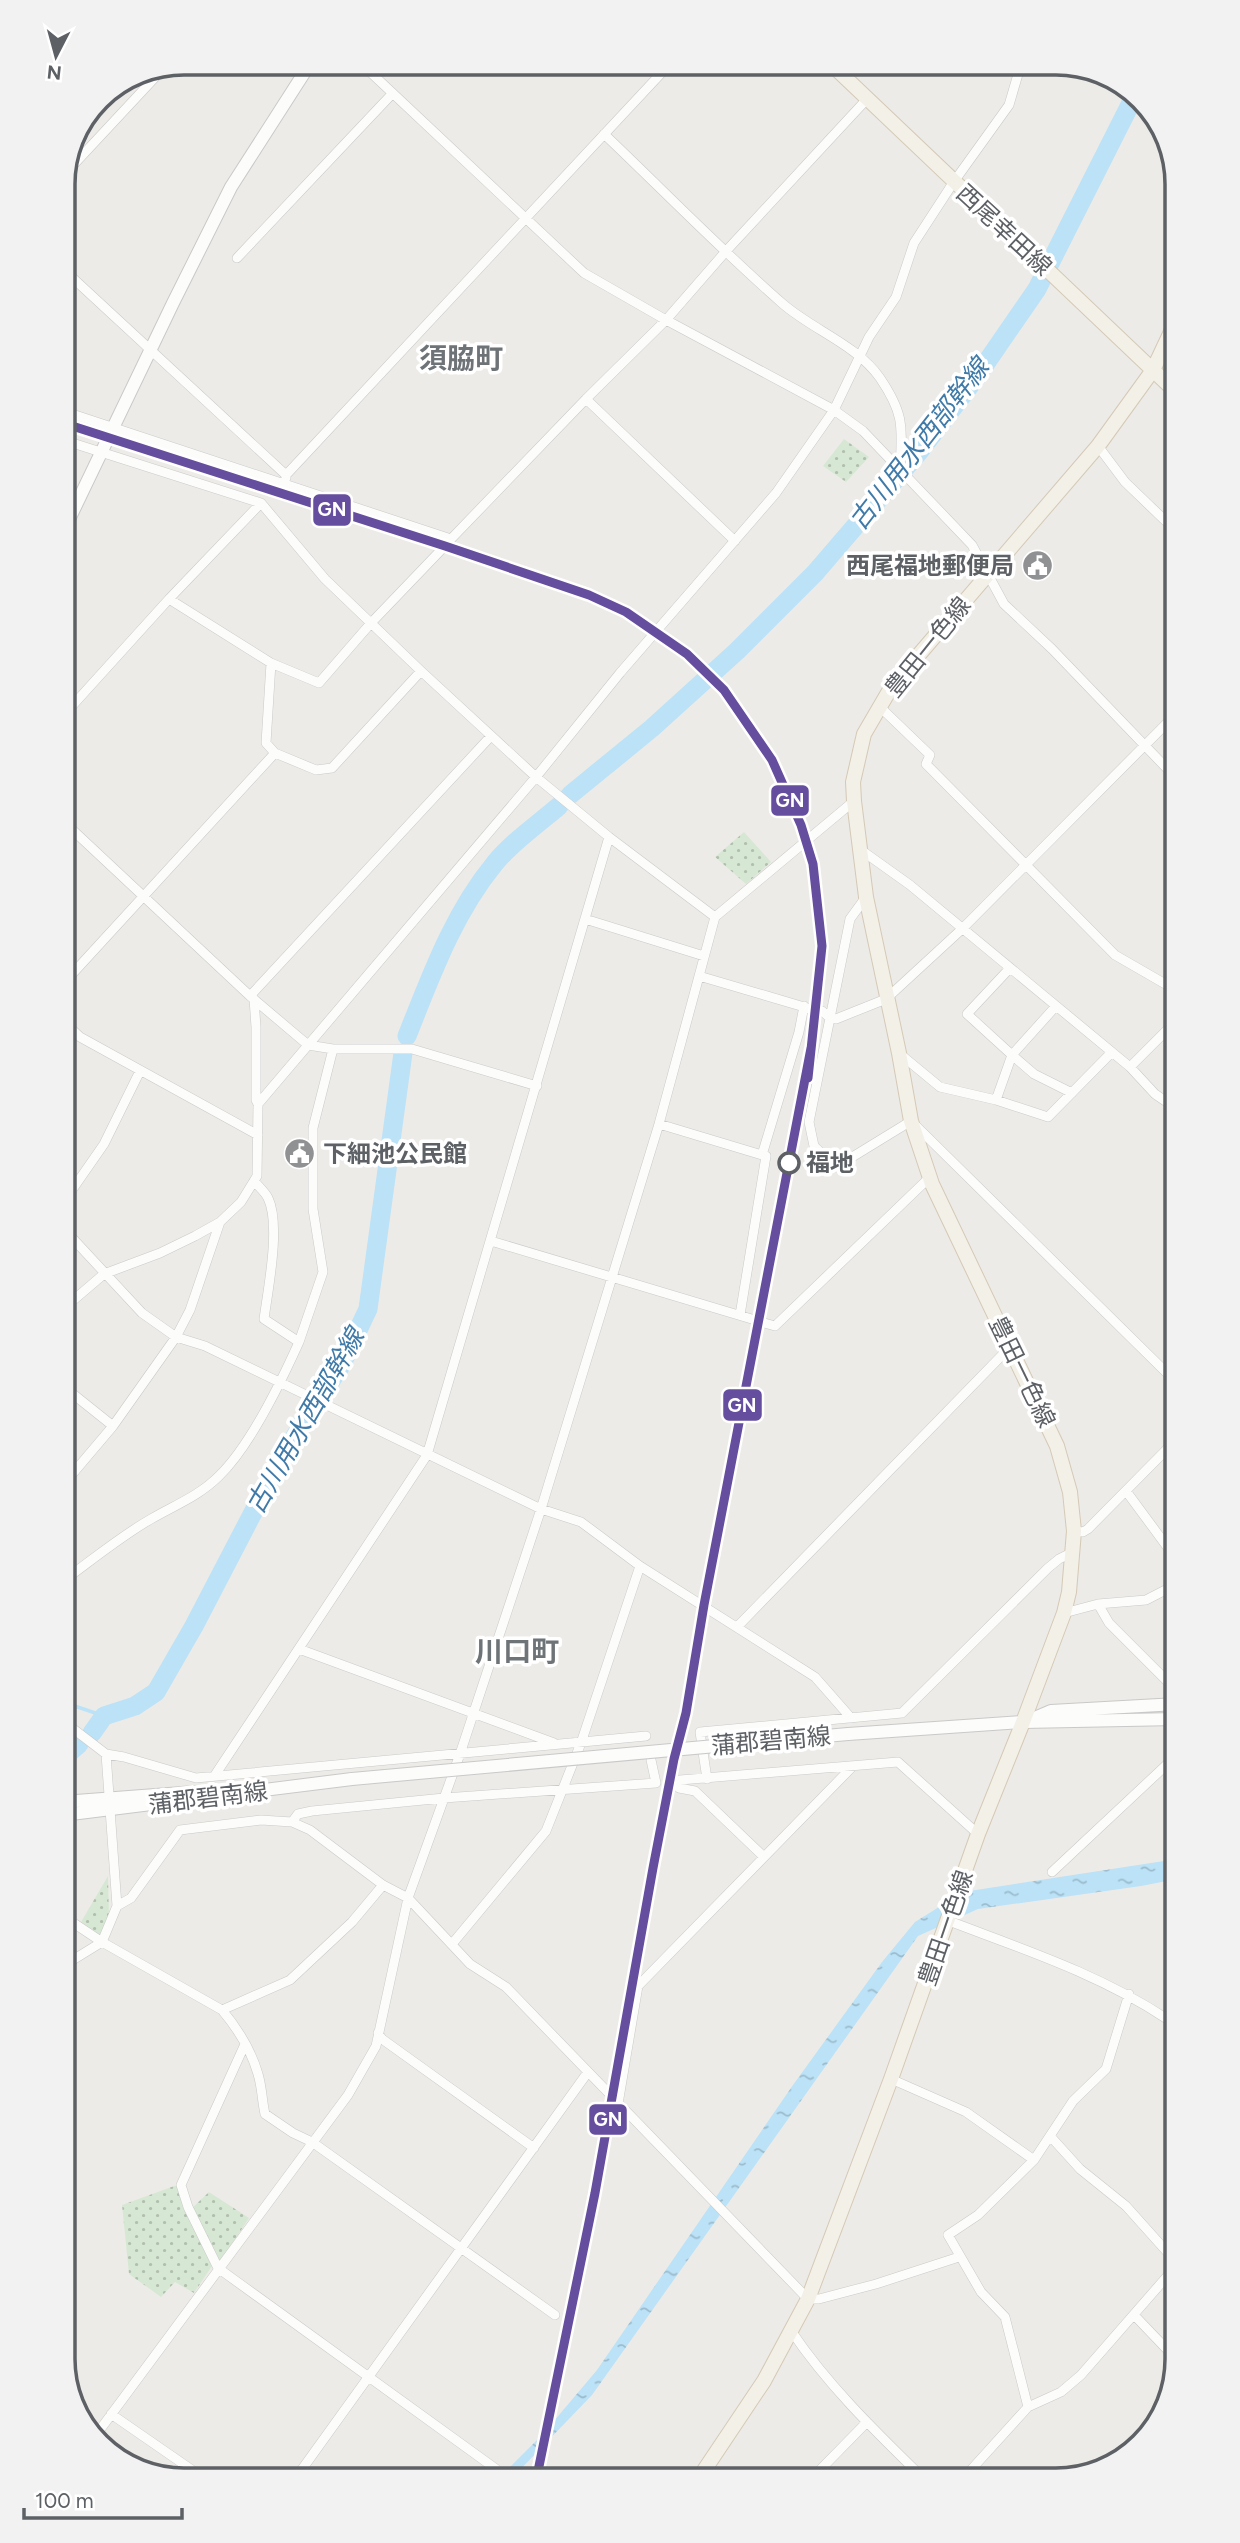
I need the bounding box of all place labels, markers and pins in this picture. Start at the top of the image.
public building icon: 西尾福地郵便局 [1020,549,1054,583]
place label: 西尾福地郵便局 [846,551,1014,580]
public building icon: 下細池公民館 [283,1137,317,1171]
place label: 下細池公民館 [323,1139,467,1168]
place label: 福地 [806,1148,854,1177]
marker: 福地 [778,1152,800,1174]

